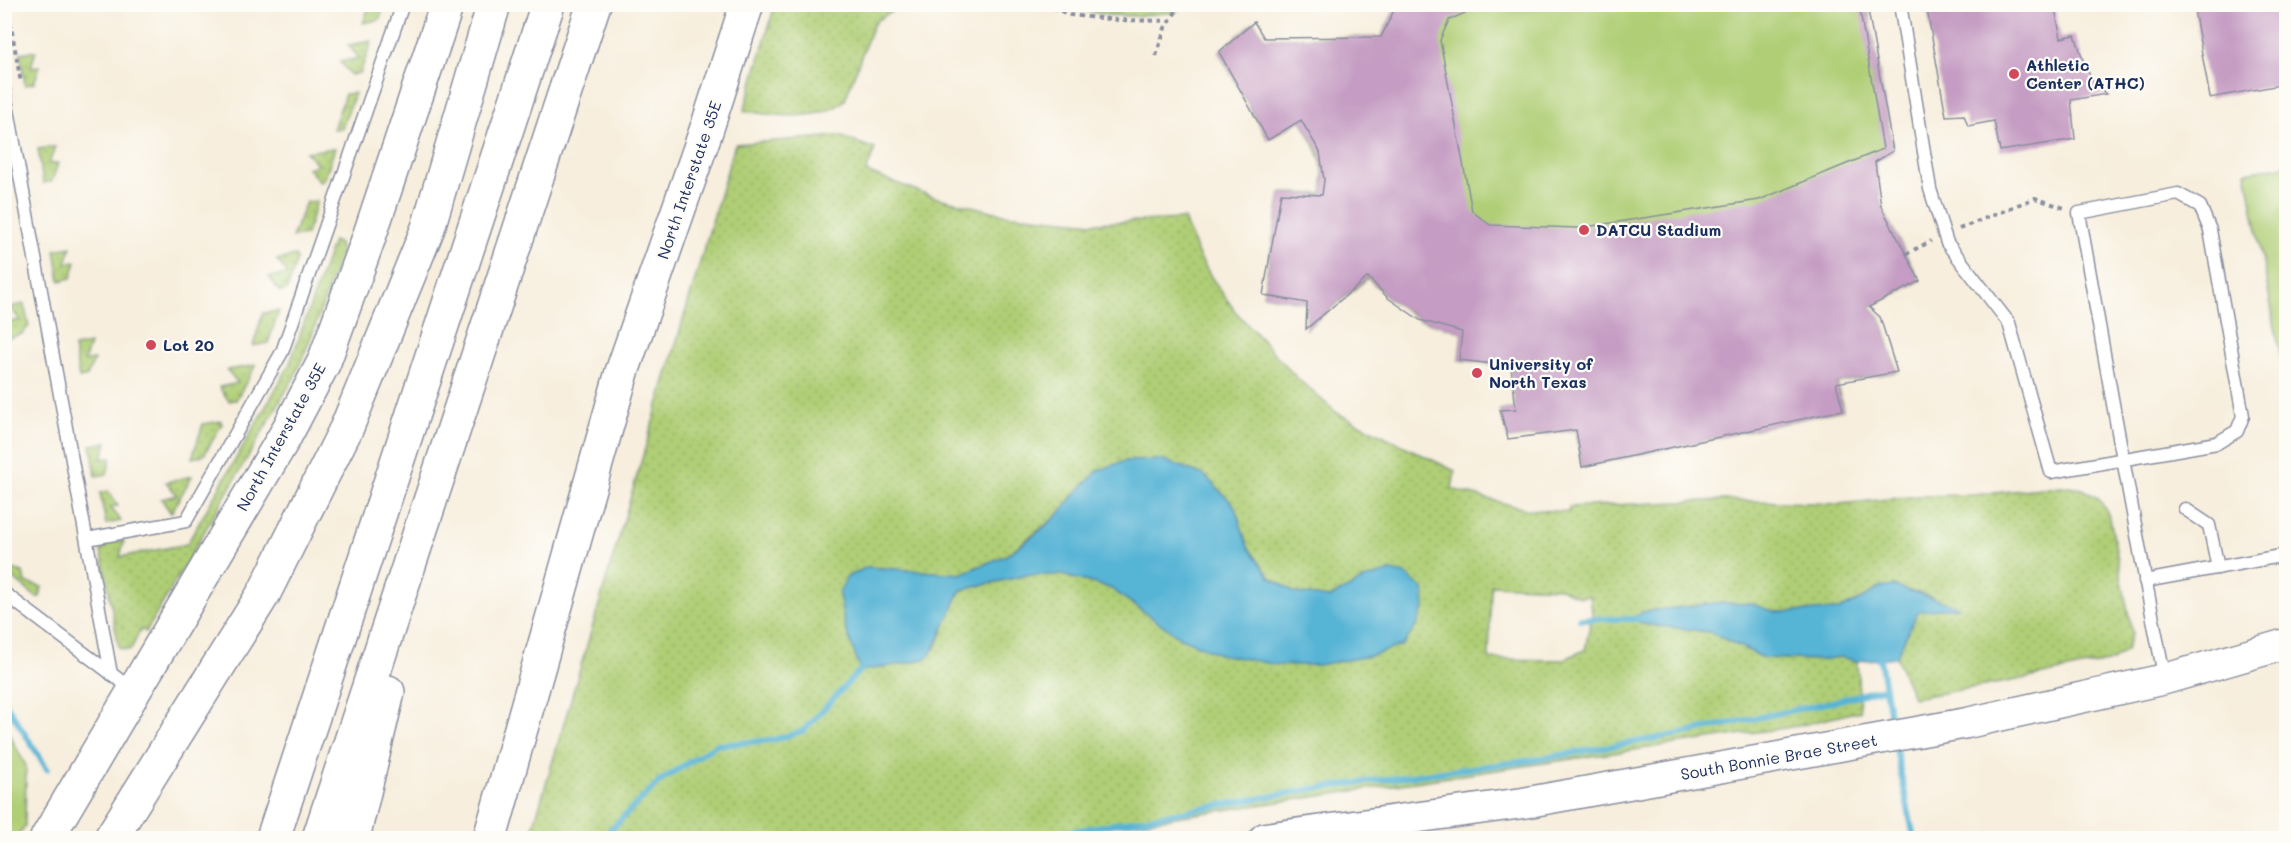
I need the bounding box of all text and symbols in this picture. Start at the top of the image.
place label: Athletic Center (ATHC) [2026,54,2145,93]
marker: Athletic Center (ATHC) [2007,67,2021,81]
street label: North Interstate 35E [652,98,725,262]
place label: DATCU Stadium [1596,219,1721,240]
marker: DATCU Stadium [1577,223,1591,237]
place label: Lot 20 [163,334,214,355]
marker: Lot 20 [144,338,158,352]
place label: University of North Texas [1489,353,1594,392]
street label: North Interstate 35E [231,359,330,514]
marker: University of North Texas [1470,366,1484,380]
street label: South Bonnie Brae Street [1679,729,1879,784]

